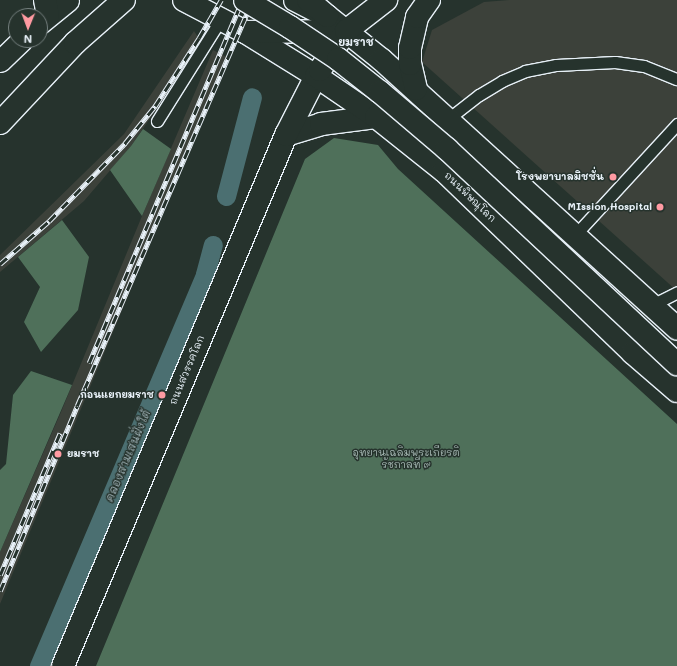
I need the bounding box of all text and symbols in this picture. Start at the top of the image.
north arrow [8,8,48,48]
text: N [23,32,32,47]
district label: ยมราช [338,35,374,49]
street label: ถนนพิษณุโลก [442,169,498,225]
place label: โรงพยาบาลมิชชั่น [516,171,604,183]
marker: โรงพยาบาลมิชชั่น [607,171,619,183]
place label: MIssion Hospital [568,201,652,213]
marker: MIssion Hospital [655,202,665,212]
street label: ถนนสวรรคโลก [167,333,207,407]
place label: ก่อนแยกยมราช [80,389,154,401]
marker: ก่อนแยกยมราช [157,390,167,400]
water label: คลองสามเสนฝั่งใต้ [103,408,153,504]
park label: อุทยานเฉลิมพระเกียรติ รัชกาลที่ ๙ [352,446,460,470]
marker: ยมราช [52,448,64,460]
place label: ยมราช [67,448,99,460]

